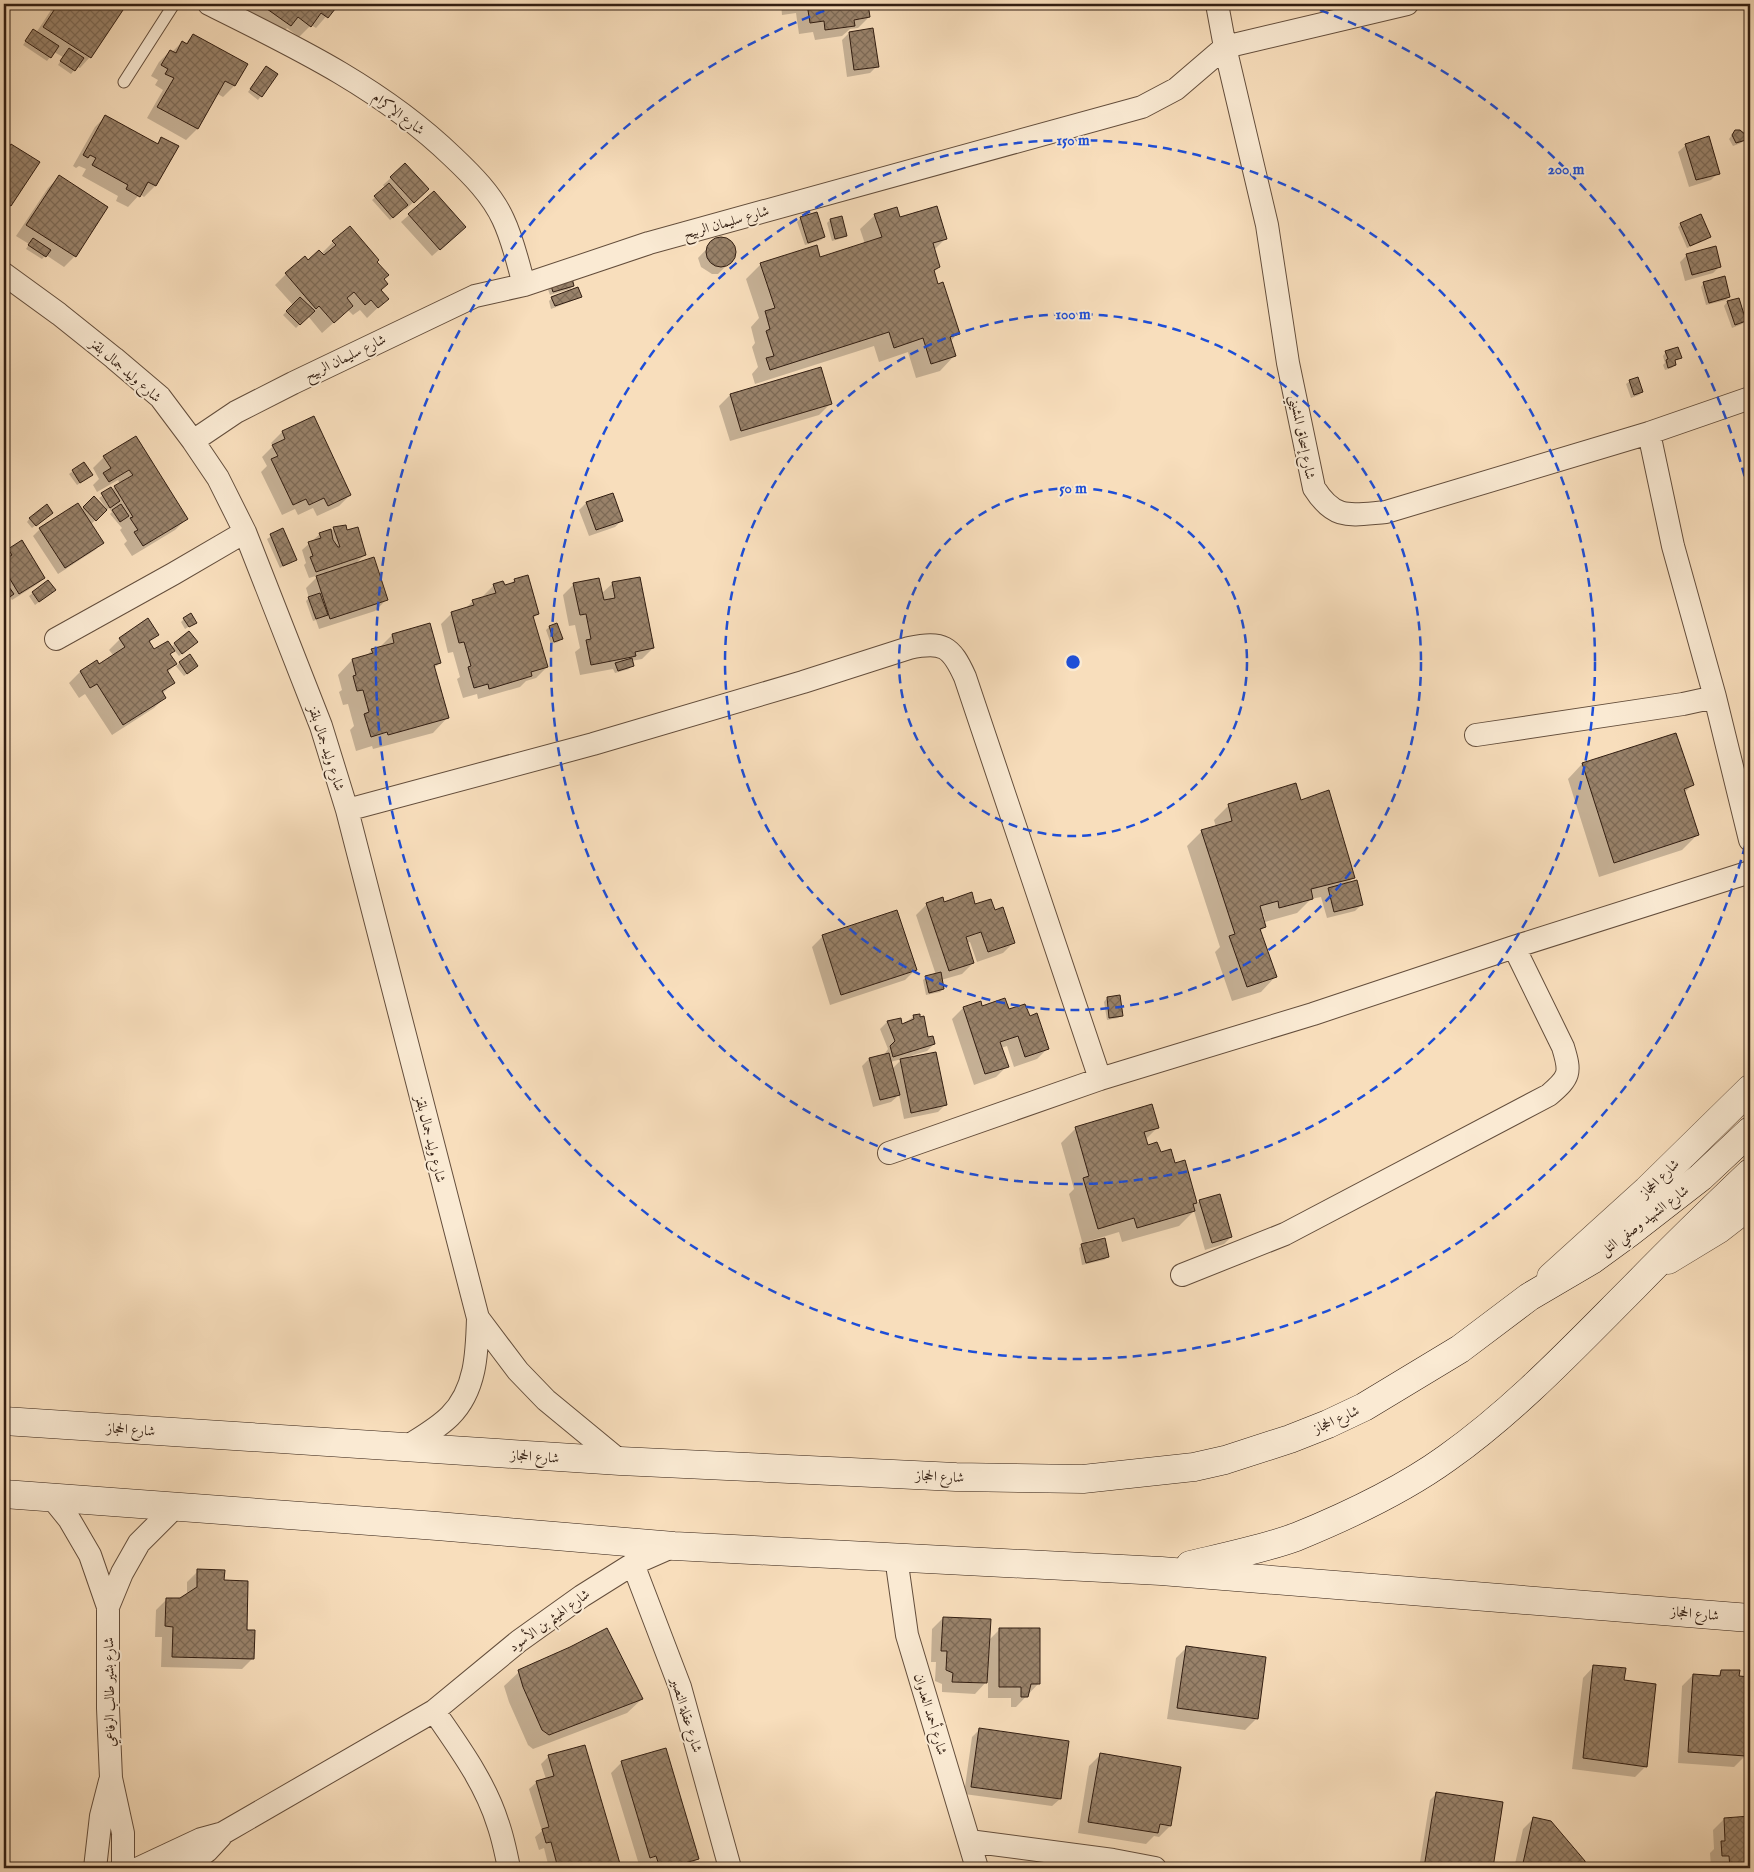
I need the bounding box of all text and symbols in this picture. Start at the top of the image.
street label: شارع الإكرام [367,88,428,142]
text: 150 m [1056,131,1090,150]
text: 200 m [1548,160,1585,179]
street label: شارع سليمان الربيح [681,202,772,247]
text: 100 m [1055,305,1091,324]
street label: شارع سليمان الربيح [302,330,390,388]
street label: شارع وليد جمال بلقز [83,333,165,408]
street label: شارع إسحاق المشيني [1282,393,1319,482]
text: 50 m [1059,479,1087,498]
centre of rings [1064,653,1082,671]
street label: شارع وليد جمال بلقز [301,701,348,794]
street label: شارع وليد جمال بلقز [408,1092,450,1185]
street label: شارع الحجاز [1635,1155,1685,1205]
street label: شارع الشهيد وصفي التل [1597,1181,1695,1263]
street label: شارع الحجاز [1309,1402,1363,1441]
street label: شارع الحجاز [104,1419,156,1443]
street label: شارع الحجاز [508,1446,560,1470]
street label: شارع الحجاز [913,1467,965,1489]
street label: شارع الهيثم بن الأسود [504,1584,596,1659]
street label: شارع الحجاز [1668,1603,1720,1627]
street label: شارع بشير طالب الرفاعي [100,1637,122,1747]
street label: شارع أحمد العدوان [907,1671,953,1758]
street label: شارع عقلة النصير [664,1674,706,1756]

